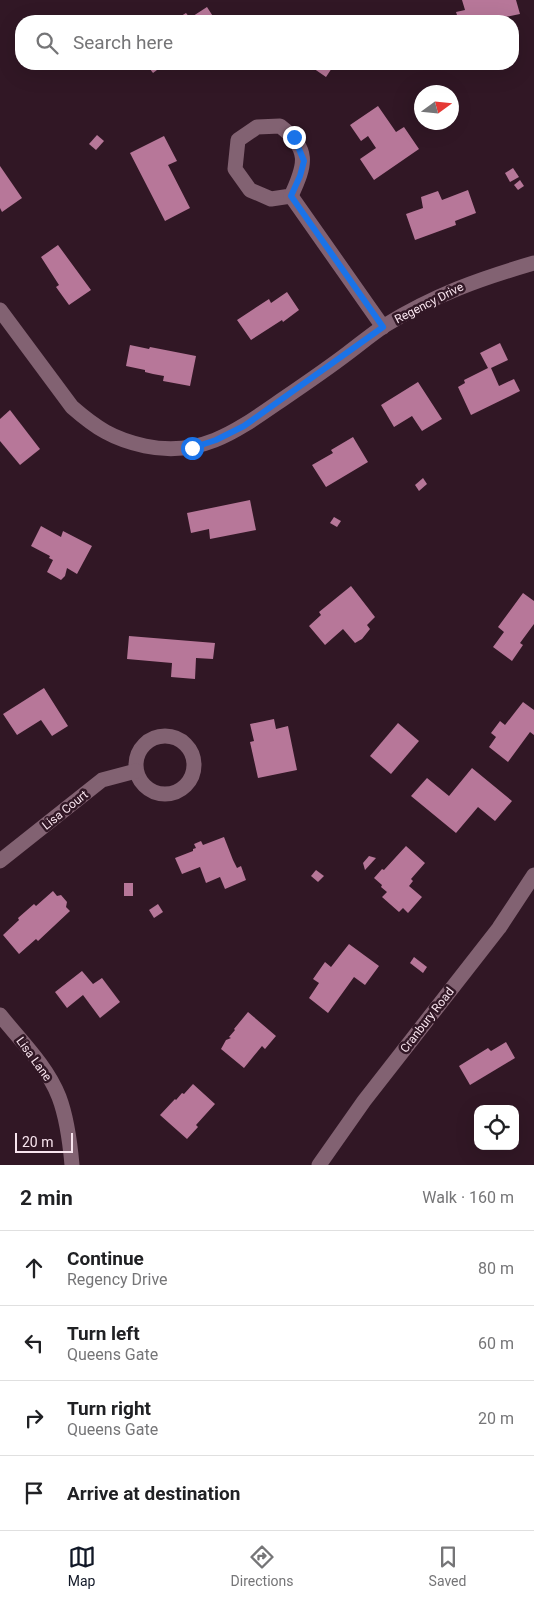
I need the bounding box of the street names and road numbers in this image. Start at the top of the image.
street label: Regency Drive [392,280,466,326]
street label: Lisa Court [39,787,91,833]
street label: Cranbury Road [397,985,457,1055]
street label: Lisa Lane [13,1034,55,1084]

